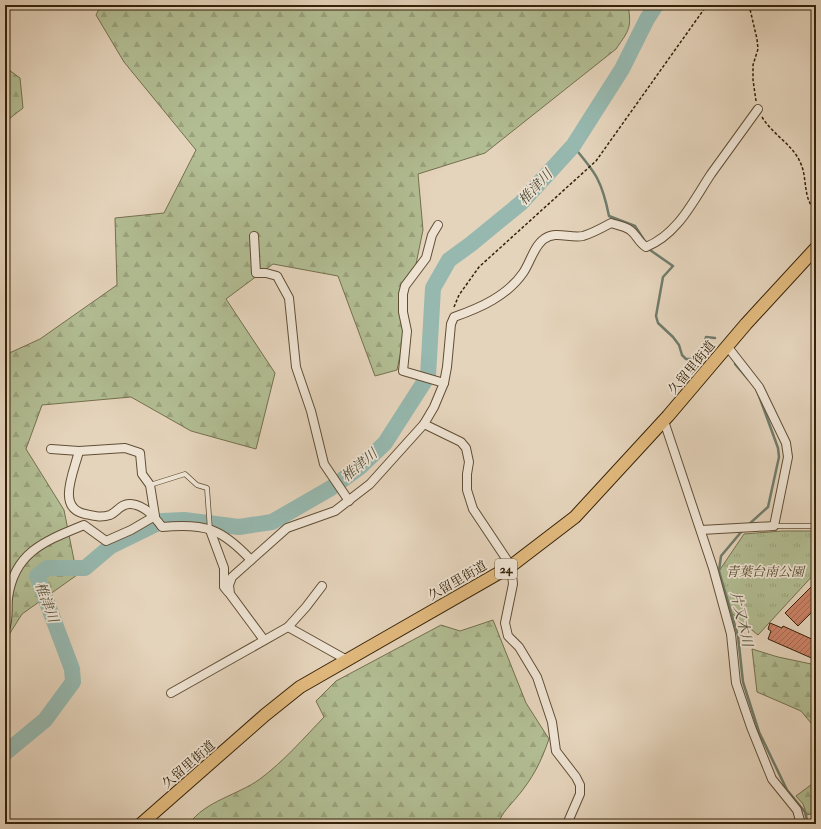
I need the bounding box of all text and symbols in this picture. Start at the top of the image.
water label: 椎津川 [515,165,557,208]
street label: 久留里街道 [665,338,719,398]
water label: 椎津川 [338,444,382,485]
street label: 久留里街道 [425,558,490,604]
road number: 24 [495,559,517,579]
park label: 青葉台南公園 [726,564,806,580]
water label: 椎津川 [31,580,62,627]
water label: 片又木川 [727,590,757,650]
street label: 久留里街道 [159,737,218,792]

